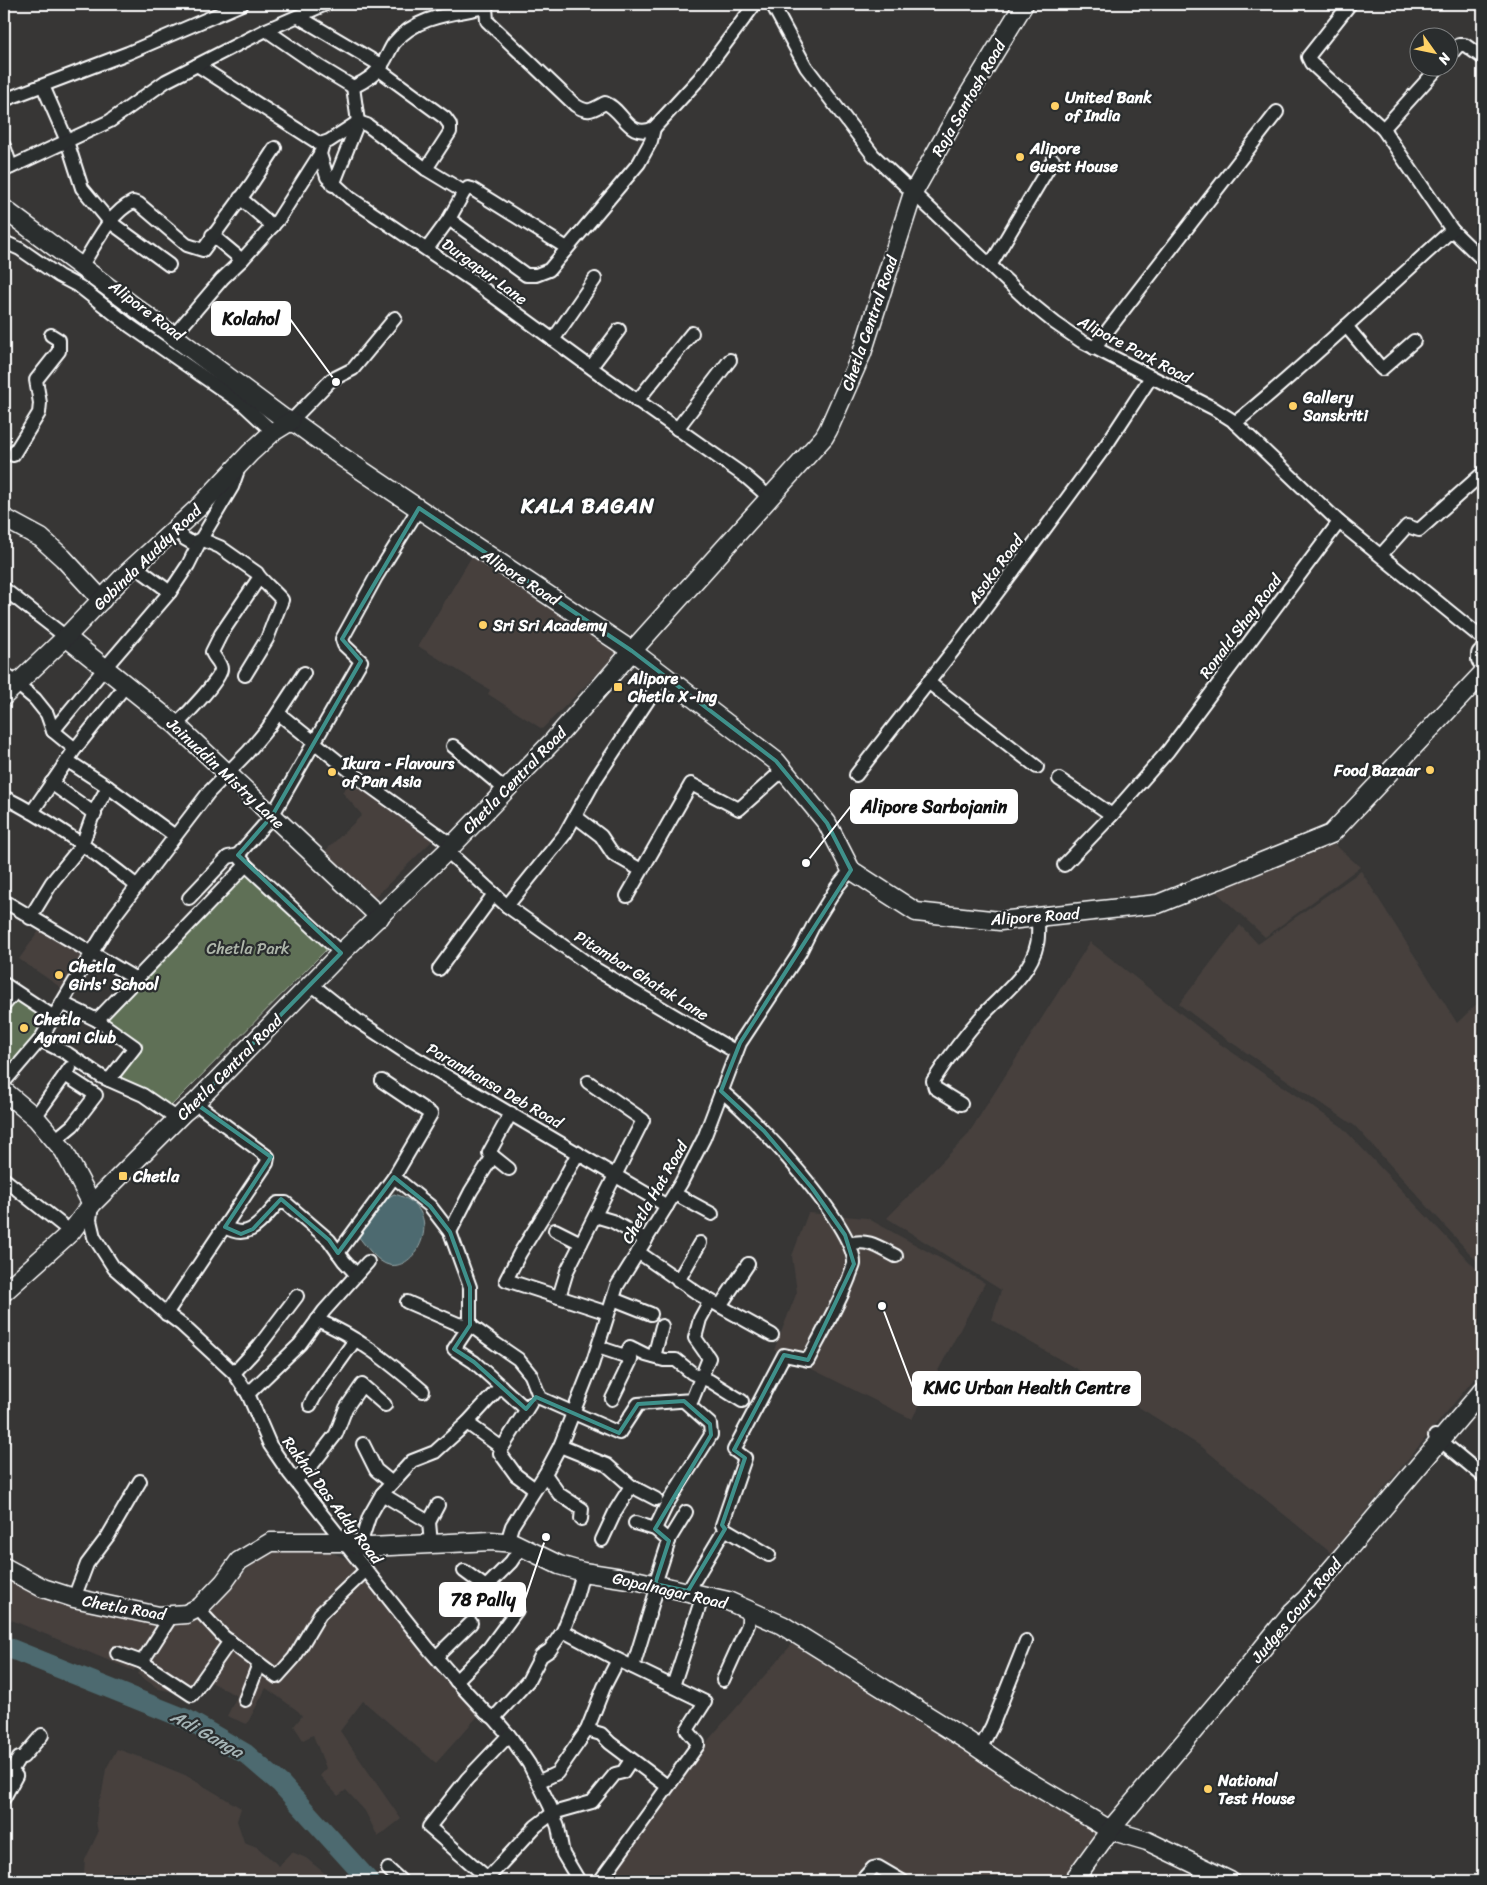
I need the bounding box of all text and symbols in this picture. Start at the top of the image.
north arrow [1410,28,1460,78]
street label: Raja Santosh Road [923,33,1014,162]
text: N [1431,47,1458,70]
place label: United Bank of India [1065,83,1152,130]
marker: United Bank of India [1049,100,1061,112]
place label: Alipore Guest House [1029,134,1119,181]
marker: Alipore Guest House [1014,151,1026,163]
street label: Durgapur Lane [435,230,534,313]
street label: Chetla Central Road [833,250,907,395]
street label: Alipore Road [102,271,192,350]
callout: Kolahol [212,302,290,335]
text: Kolahol [221,303,281,335]
street label: Alipore Park Road [1072,307,1198,392]
place label: Gallery Sanskriti [1302,383,1369,430]
marker: Gallery Sanskriti [1287,400,1299,412]
district label: KALA BAGAN [520,487,655,525]
street label: Gobinda Auddy Road [86,496,210,618]
street label: Asoka Road [959,527,1032,611]
street label: Alipore Road [475,541,567,615]
street label: Ronald Shay Road [1191,566,1290,685]
place label: Sri Sri Academy [492,611,608,640]
marker: Sri Sri Academy [477,619,489,631]
place label: Alipore Chetla X-ing [627,664,718,711]
marker: Alipore Chetla X-ing [612,681,624,693]
street label: Jainuddin Mistry Lane [159,710,292,836]
street label: Chetla Central Road [455,718,575,841]
place label: Ikura - Flavours of Pan Asia [341,749,455,796]
place label: Food Bazaar [1333,756,1421,785]
marker: Food Bazaar [1424,764,1436,776]
marker: Ikura - Flavours of Pan Asia [326,766,338,778]
callout: Alipore Sarbojanin [851,790,1017,823]
text: Alipore Sarbojanin [860,791,1008,823]
street label: Alipore Road [989,899,1082,934]
street label: Pitambar Ghatak Lane [569,922,715,1029]
park label: Chetla Park [206,934,290,963]
place label: Chetla Girls' School [68,952,160,999]
marker: Chetla Girls' School [53,969,65,981]
place label: Chetla Agrani Club [33,1005,117,1052]
street label: Chetla Central Road [169,1006,291,1128]
marker: Chetla Agrani Club [18,1022,30,1034]
street label: Paramhansa Deb Road [421,1034,570,1137]
street label: Chetla Hat Road [613,1134,697,1249]
place label: Chetla [132,1162,180,1191]
marker: Chetla [117,1170,129,1182]
callout: KMC Urban Health Centre [913,1372,1140,1405]
text: KMC Urban Health Centre [923,1372,1131,1404]
street label: Rakhal Das Addy Road [274,1430,392,1572]
street label: Judges Court Road [1243,1550,1350,1670]
street label: Gopalnagar Road [610,1563,732,1618]
callout: 78 Pally [440,1583,525,1616]
text: 78 Pally [450,1584,516,1616]
street label: Chetla Road [80,1586,170,1629]
water label: Adi Ganga [164,1700,251,1768]
place label: National Test House [1217,1766,1296,1813]
marker: National Test House [1202,1783,1214,1795]

